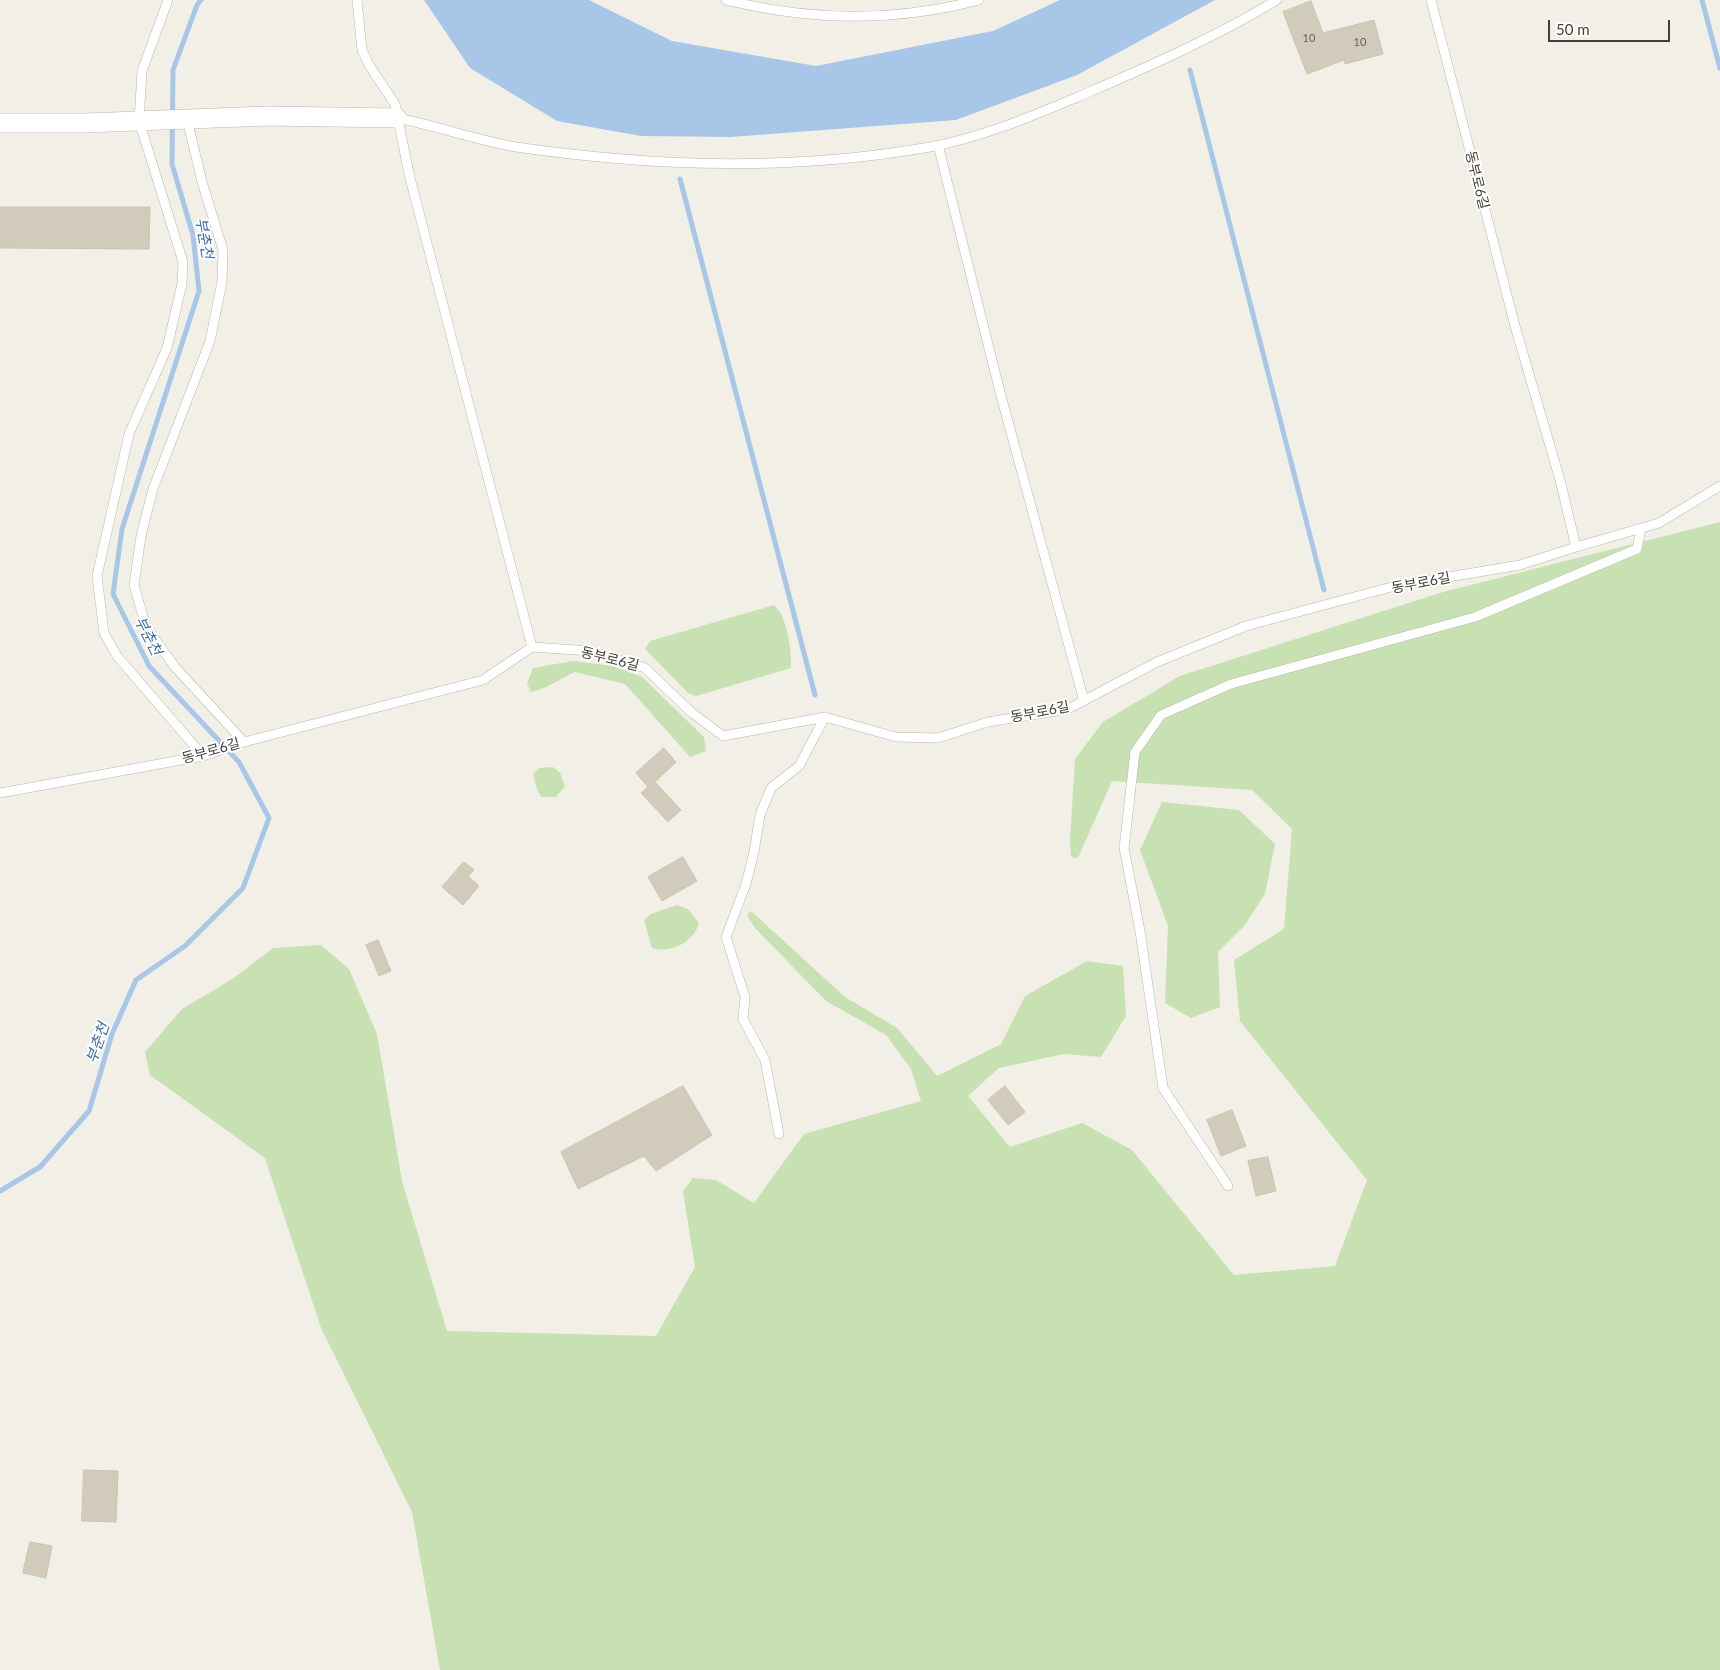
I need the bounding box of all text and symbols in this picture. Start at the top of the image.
scale bar [1550,10,1672,42]
text: 50 m [1556,20,1590,38]
house number: 10 [1303,31,1315,45]
house number: 10 [1354,35,1366,49]
street label: 동부로6길 [1462,149,1492,211]
water label: 부춘천 [192,216,216,260]
street label: 동부로6길 [1390,569,1452,597]
water label: 부춘천 [131,613,165,659]
street label: 동부로6길 [579,644,641,674]
street label: 동부로6길 [1009,698,1071,726]
street label: 동부로6길 [180,735,242,767]
water label: 부춘천 [83,1020,113,1066]

